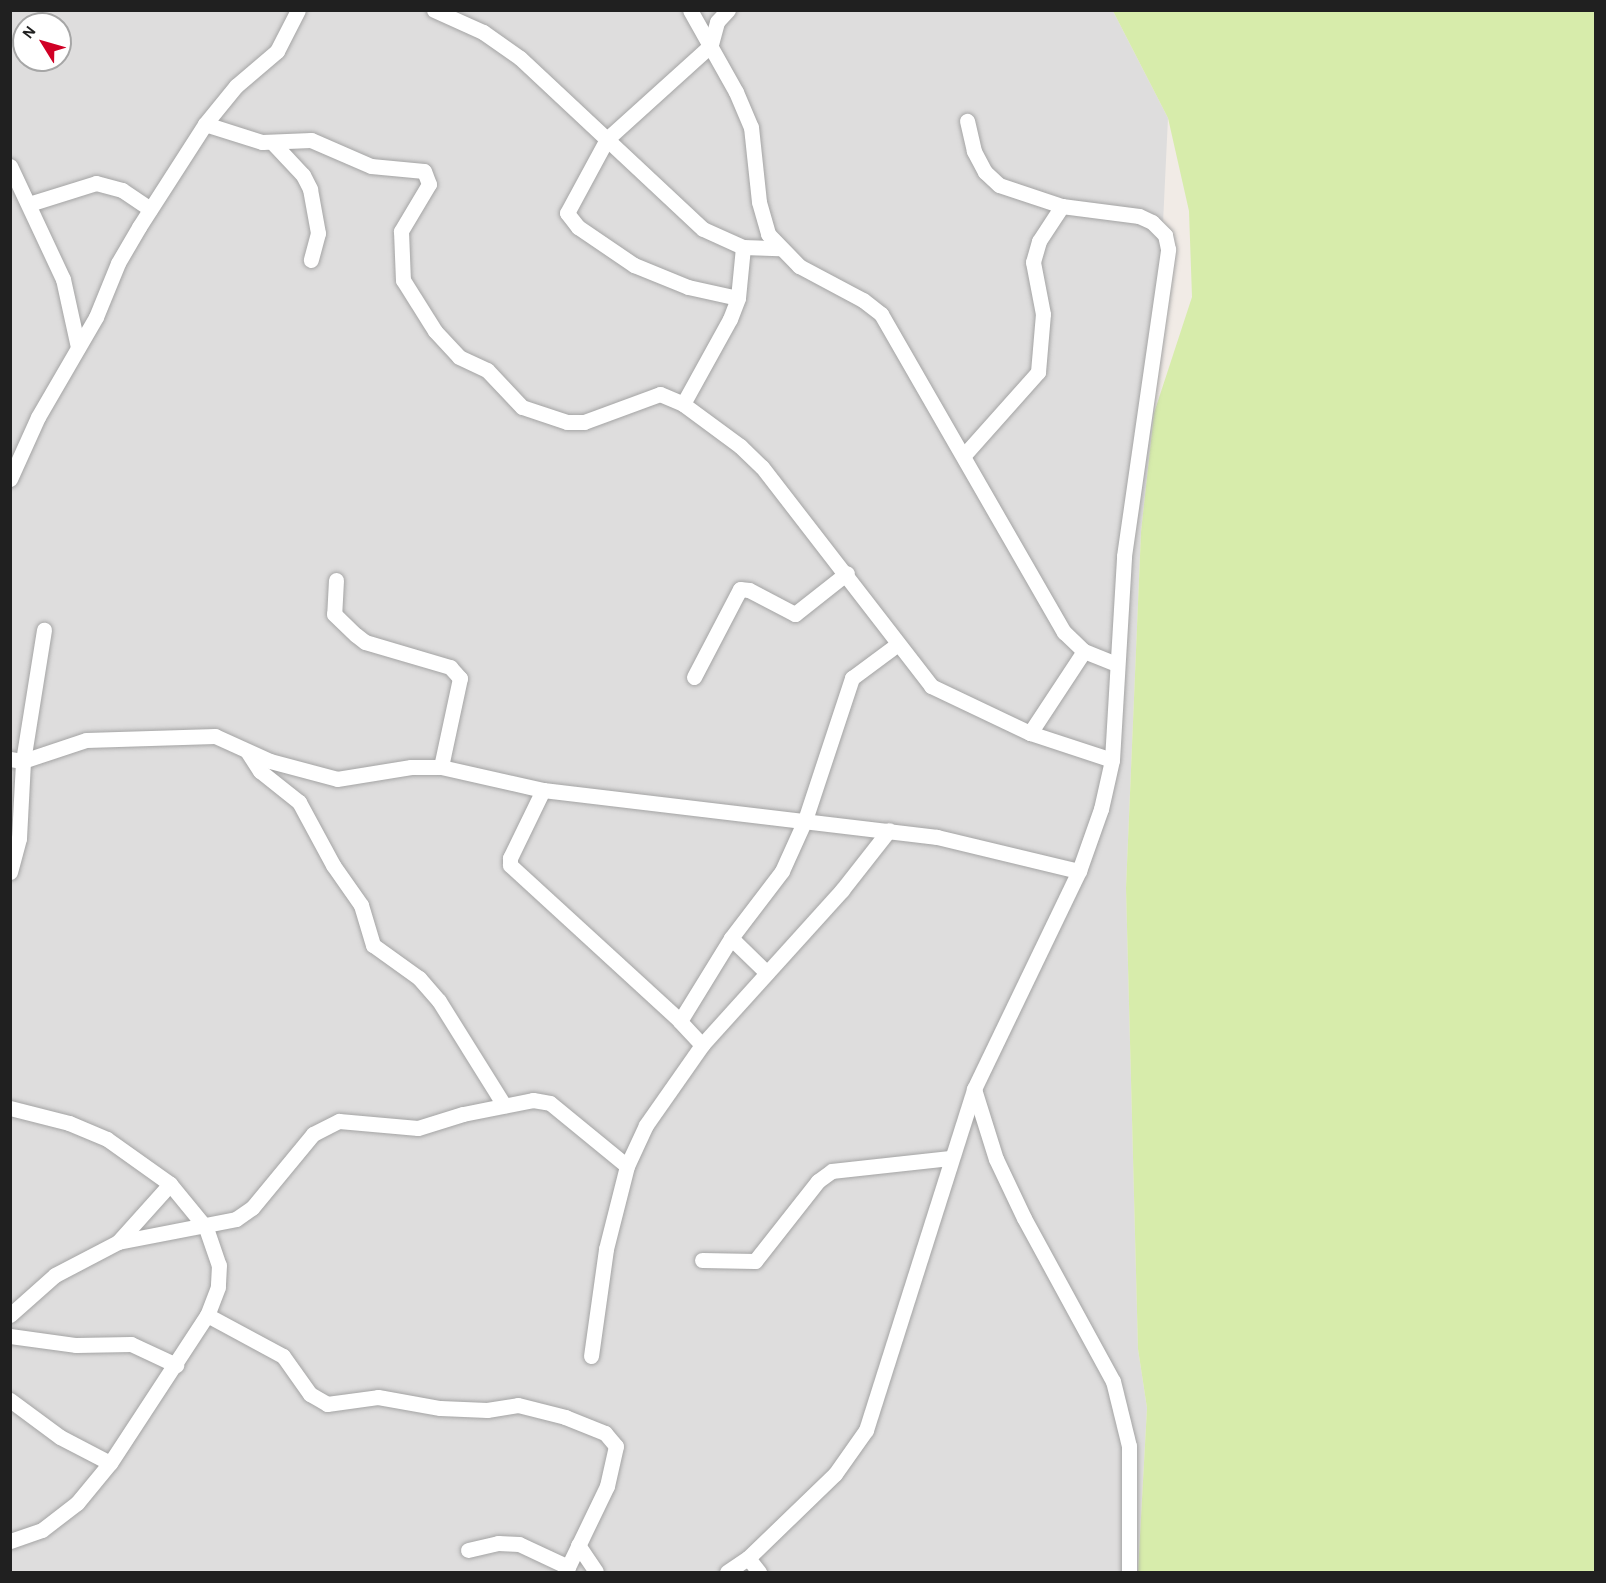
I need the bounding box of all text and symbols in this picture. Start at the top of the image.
north arrow [12,12,72,72]
text: N [19,23,39,42]

